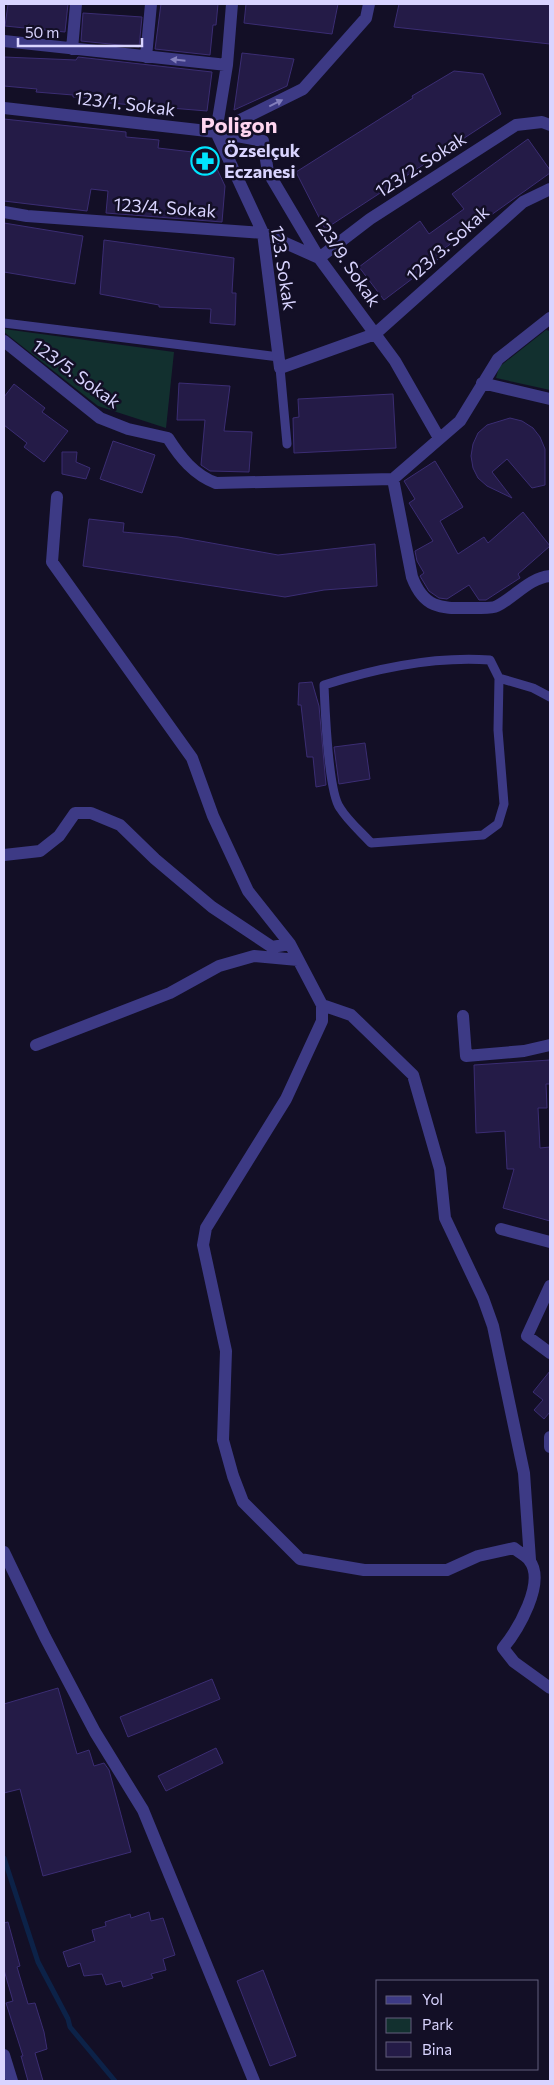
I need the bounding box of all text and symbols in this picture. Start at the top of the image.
scale bar [18,15,141,47]
text: 50 m [25,23,59,41]
one-way arrow [170,56,186,64]
street label: 123/1. Sokak [74,86,177,120]
one-way arrow [269,98,283,106]
district label: Poligon [201,111,277,138]
street label: 123/2. Sokak [371,127,470,202]
place label: Özselçuk Eczanesi [224,139,301,182]
pharmacy icon: Özselçuk Eczanesi [190,146,220,176]
street label: 123/4. Sokak [113,192,217,222]
street label: 123/3. Sokak [402,200,493,286]
street label: 123/9. Sokak [310,212,386,311]
street label: 123. Sokak [266,224,302,312]
street label: 123/5. Sokak [28,334,125,413]
legend [376,1980,539,2070]
text: Yol [422,1990,443,2008]
text: Park [422,2015,453,2033]
text: Bina [422,2040,452,2058]

